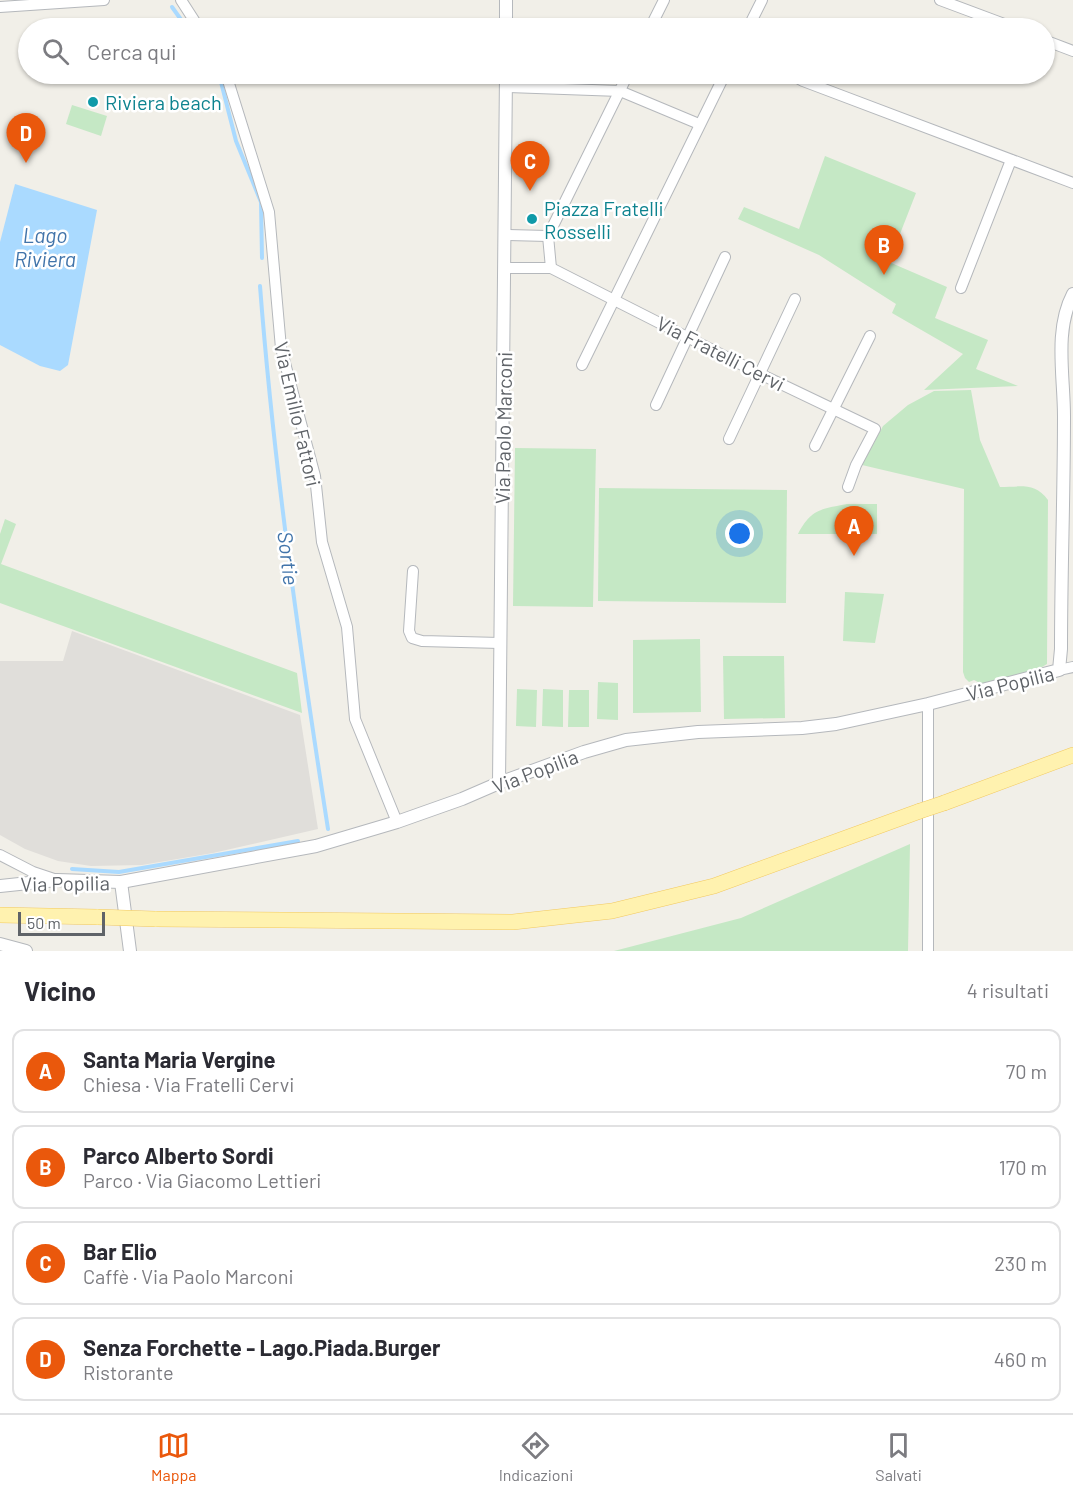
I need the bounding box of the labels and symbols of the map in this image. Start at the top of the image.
place label: Riviera beach [105,90,222,114]
marker: Riviera beach [86,95,100,109]
pin: D [6,114,46,163]
pin: C [510,142,550,191]
place label: Piazza Fratelli Rosselli [544,196,664,243]
marker: Piazza Fratelli Rosselli [525,212,539,226]
water label: Lago Riviera [14,222,76,271]
pin: B [864,226,904,275]
street label: Via Fratelli Cervi [653,310,789,396]
street label: Via Emilio Fattori [270,339,326,489]
street label: Via Paolo Marconi [490,352,516,504]
pin: A [834,506,874,556]
your location [725,519,754,548]
water label: Sortie [273,530,305,586]
street label: Via Popilia [964,661,1056,705]
street label: Via Popilia [489,744,581,798]
street label: Via Popilia [20,870,110,896]
scale bar [18,909,105,936]

